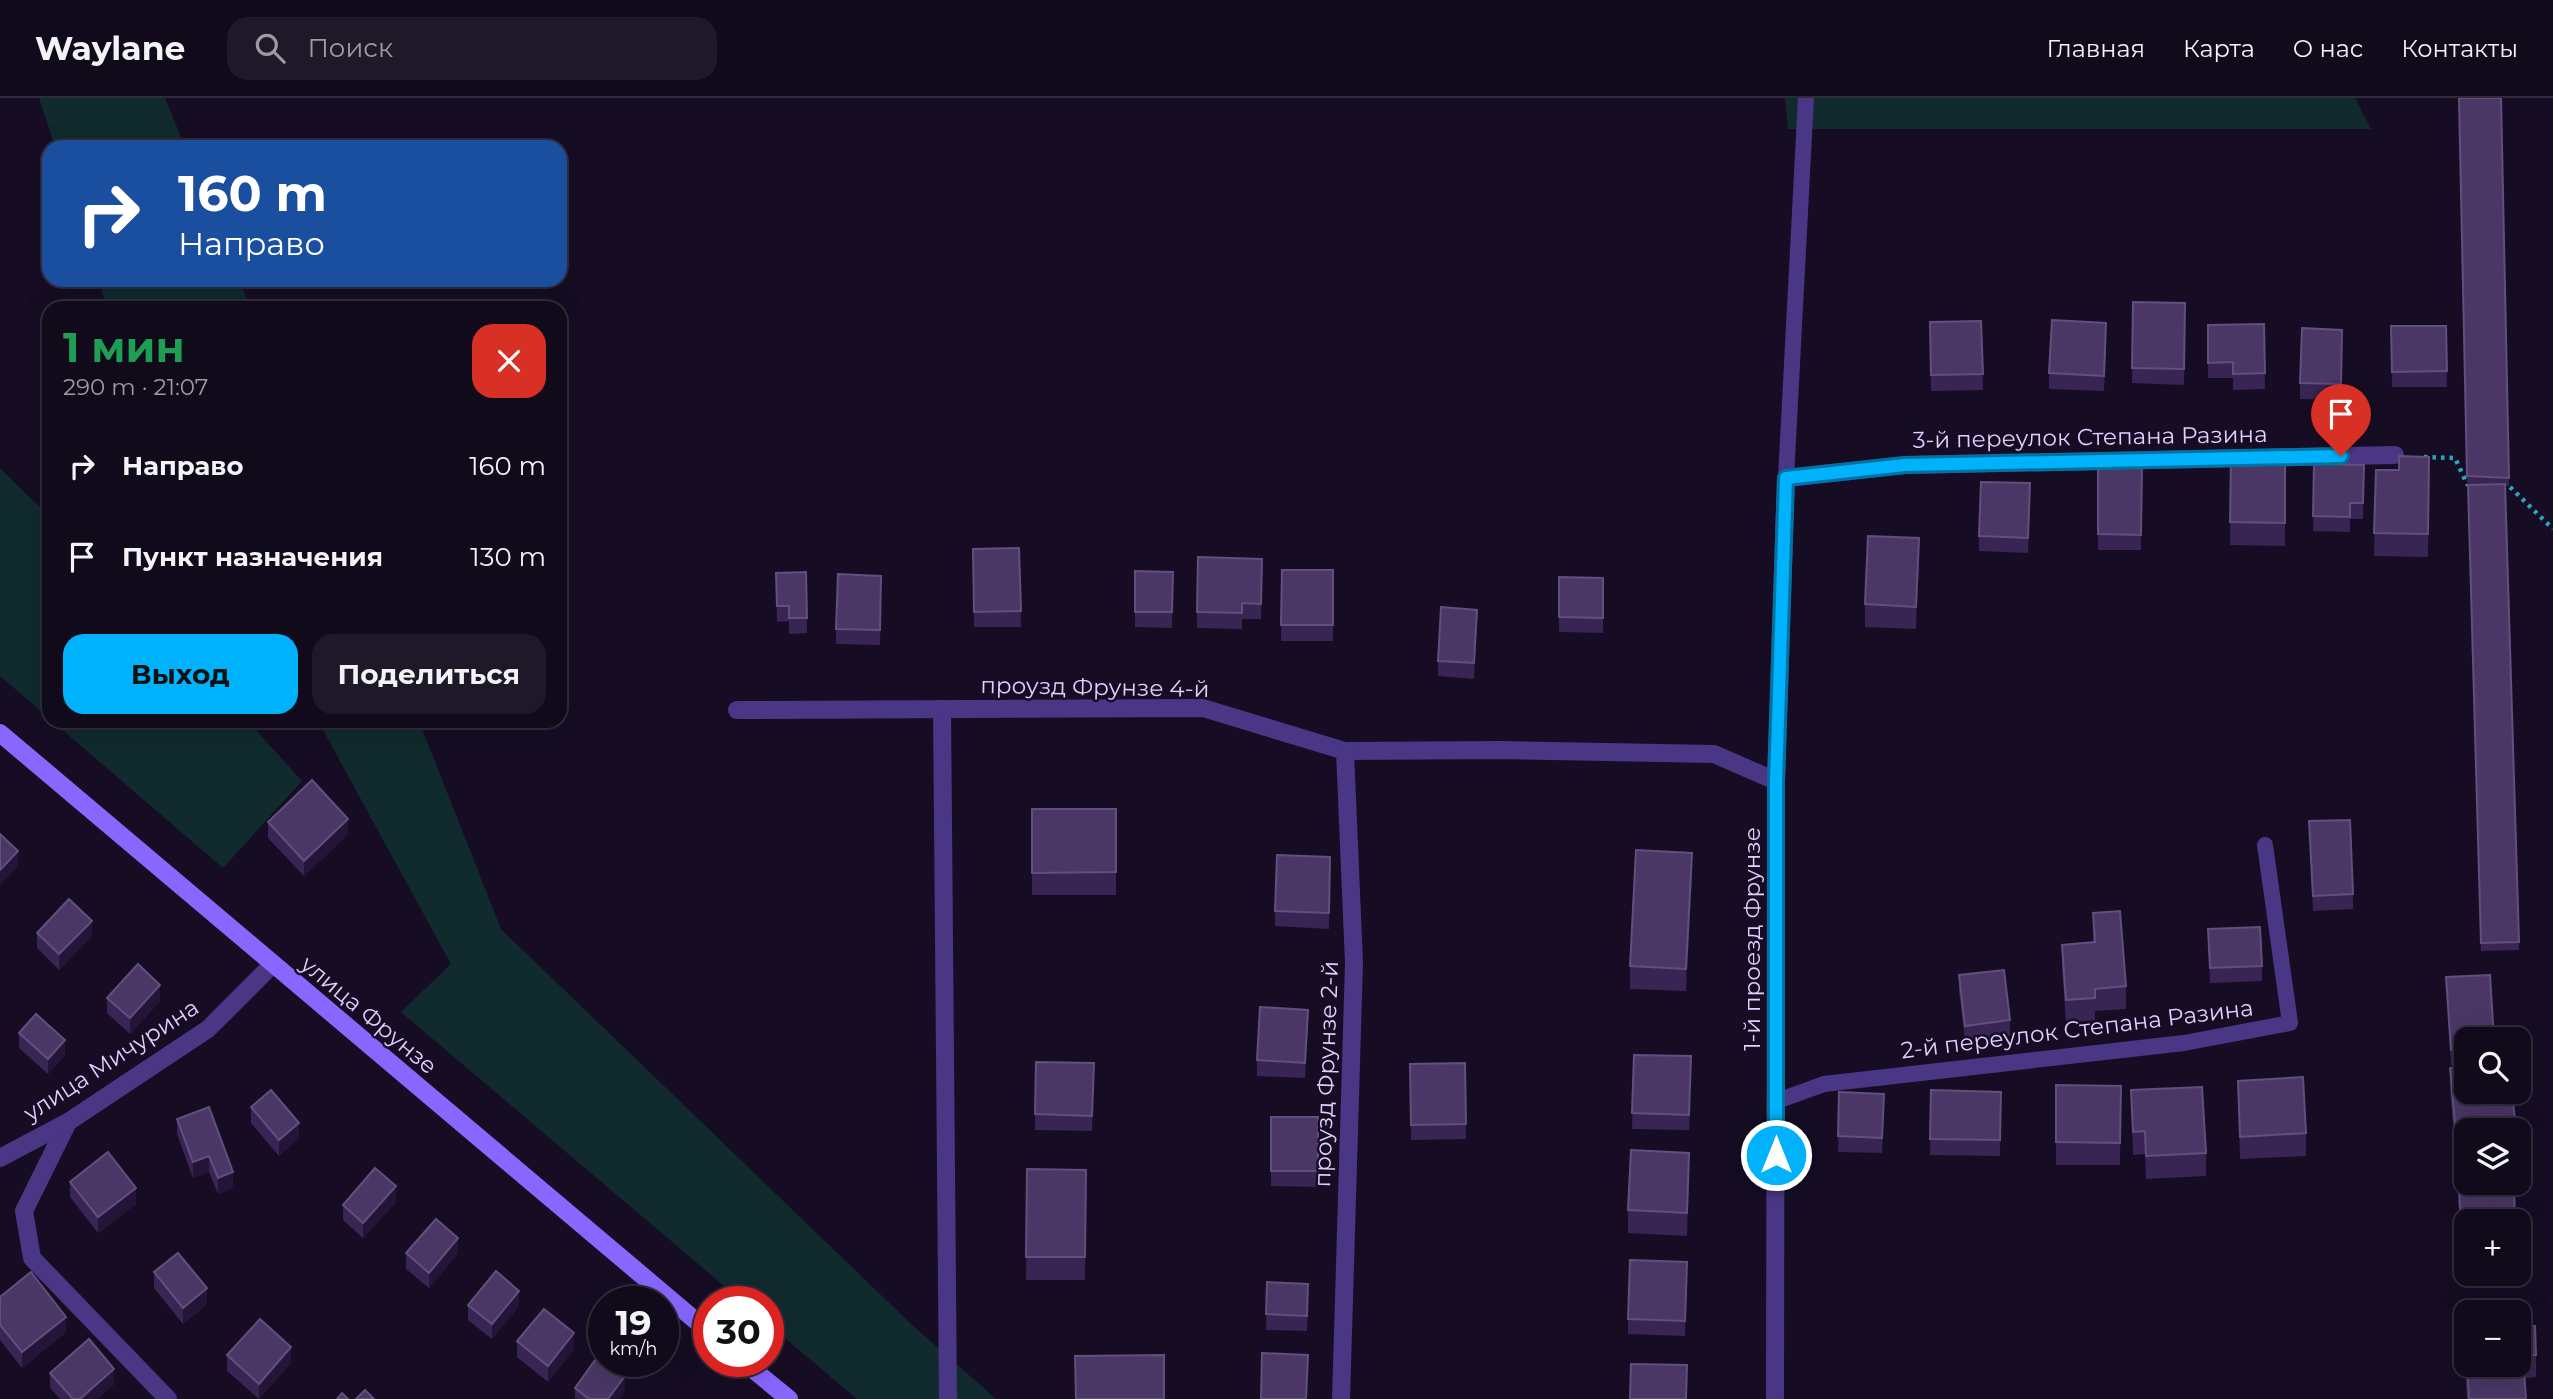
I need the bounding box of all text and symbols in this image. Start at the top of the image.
search box [227,17,717,80]
text: Waylane [35,28,185,68]
icon: search [251,29,289,67]
text: Поиск [307,32,393,64]
text: Главная [2047,34,2145,63]
text: Карта [2183,34,2255,63]
text: О нас [2293,34,2363,63]
text: Контакты [2401,34,2518,63]
text: 160 m [178,164,327,223]
icon: right [63,168,154,259]
text: Направо [178,224,325,263]
text: 1 мин [63,321,185,373]
button: close [472,324,546,398]
text: 290 m · 21:07 [63,373,208,401]
pin [2311,384,2371,456]
icon: arrive [2322,395,2360,433]
street label: 3-й переулок Степана Разина [1912,420,2268,454]
icon: right [63,447,101,485]
text: Направо [122,450,243,482]
text: 160 m [469,450,546,482]
icon: arrive [63,538,101,576]
text: Пункт назначения [122,541,383,573]
text: 130 m [470,541,546,573]
button: Выход [63,634,298,714]
button: Поделиться [312,634,546,714]
street label: проузд Фрунзе 4-й [980,671,1210,703]
street label: 1-й проезд Фрунзе [1738,827,1766,1051]
street label: улица Фрунзе [294,949,443,1080]
street label: проузд Фрунзе 2-й [1308,960,1344,1188]
street label: улица Мичурина [17,993,204,1128]
street label: 2-й переулок Степана Разина [1899,993,2255,1065]
map controls [2454,1027,2531,1377]
button: search [2454,1027,2531,1104]
position arrow [1739,1118,1813,1192]
button: layers [2454,1118,2531,1195]
button: + [2454,1209,2531,1286]
speed limit sign: 30 [693,1286,784,1377]
button: − [2454,1300,2531,1377]
text: 19 [615,1301,652,1344]
text: km/h [609,1338,658,1360]

